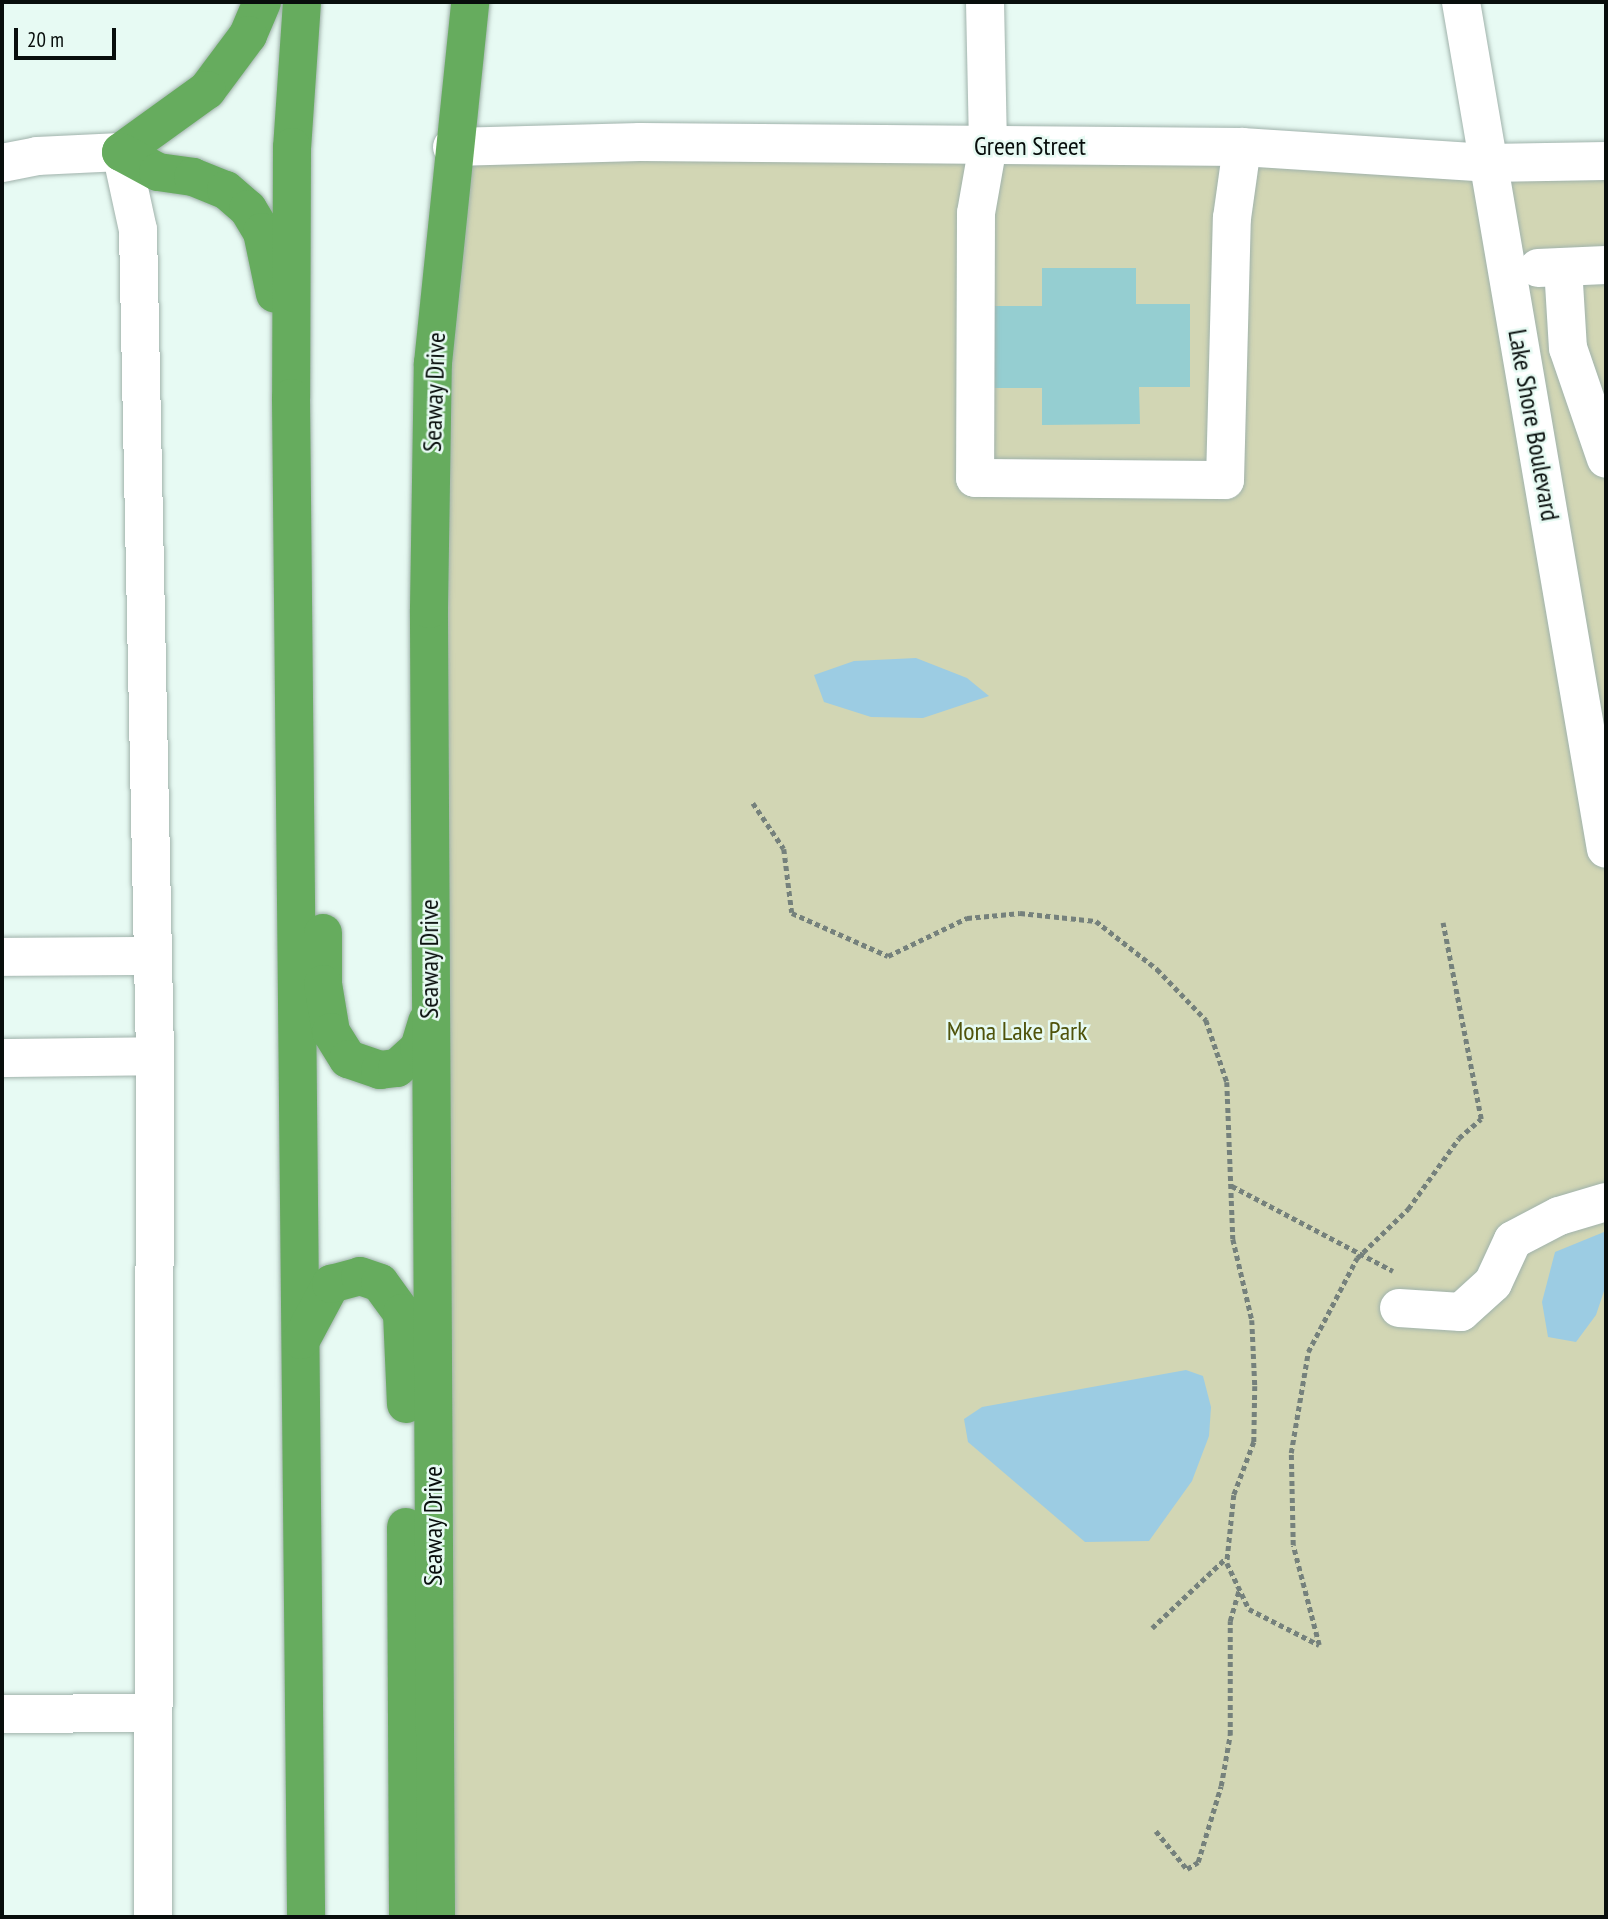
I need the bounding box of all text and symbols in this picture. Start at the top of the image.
scale bar [18,14,119,58]
text: 20 m [27,26,64,53]
street label: Green Street [974,130,1086,162]
street label: Lake Shore Boulevard [1502,327,1566,523]
street label: Seaway Drive [416,331,452,453]
street label: Seaway Drive [413,899,445,1019]
park label: Mona Lake Park [947,1015,1087,1047]
street label: Seaway Drive [417,1466,449,1586]

